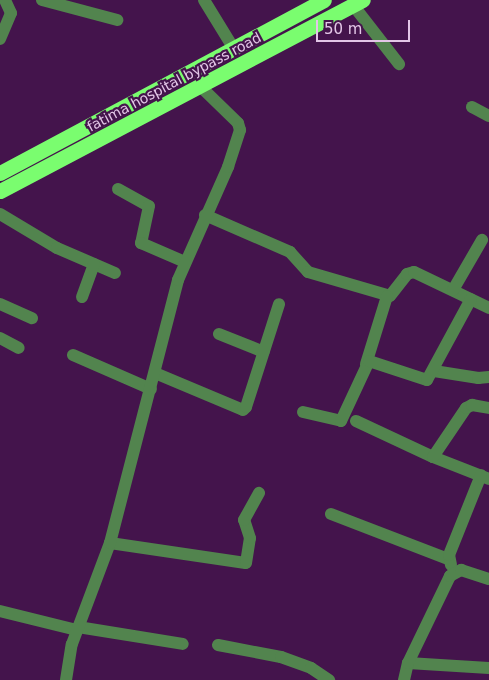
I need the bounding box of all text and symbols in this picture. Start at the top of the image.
scale bar [319,10,413,42]
text: 50 m [324,20,362,38]
street label: fatima hospital bypass road [84,29,264,135]

